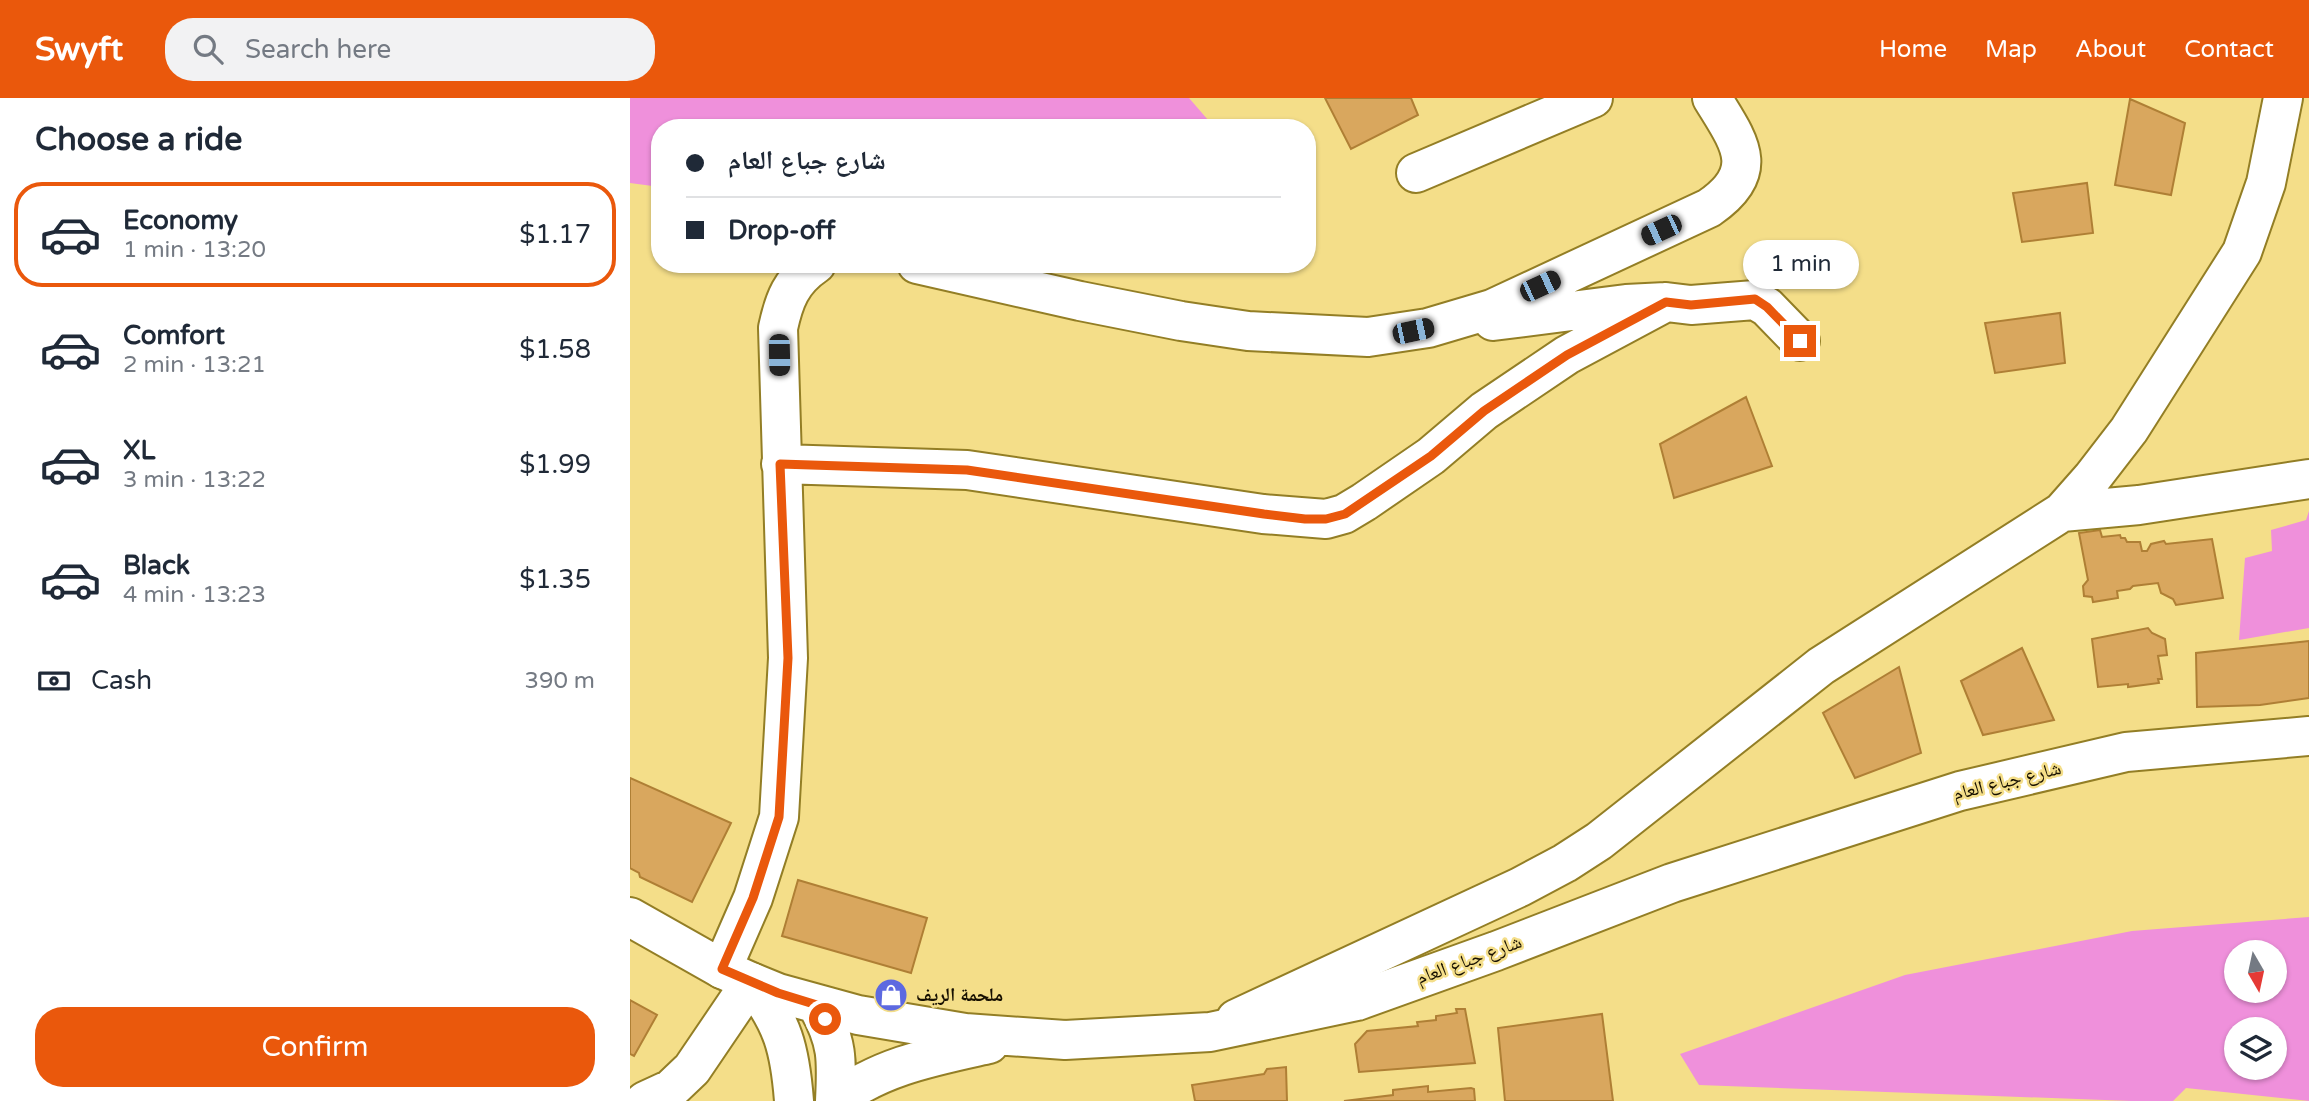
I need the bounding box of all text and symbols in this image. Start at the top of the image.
search box [165,18,655,81]
text: Swyft [35,30,123,69]
icon: search [189,30,227,68]
text: Search here [245,34,391,65]
text: Home [1879,35,1947,64]
text: Map [1985,35,2037,64]
text: About [2075,35,2146,64]
text: Contact [2184,35,2274,64]
text: Choose a ride [35,121,242,159]
text: شارع جباع العام [728,145,886,176]
icon: car [39,203,102,266]
text: Economy [123,205,238,236]
car [1638,212,1685,248]
text: Drop-off [728,215,835,246]
text: $1.17 [519,219,591,250]
text: 1 min · 13:20 [123,236,266,264]
callout: 1 min [1742,240,1858,288]
text: 1 min [1770,250,1832,278]
car [1517,268,1564,304]
car [1391,316,1436,346]
icon: car [39,318,102,381]
text: Comfort [123,320,225,351]
route end [1784,325,1816,357]
text: $1.58 [519,334,591,365]
car [769,334,790,376]
text: 2 min · 13:21 [123,351,266,379]
icon: car [39,433,102,496]
text: XL [123,435,155,466]
text: $1.99 [519,449,591,480]
text: 3 min · 13:22 [123,466,266,494]
icon: car [39,548,102,611]
text: Black [123,550,190,581]
text: $1.35 [519,564,591,595]
text: 4 min · 13:23 [123,581,266,609]
icon: cash [35,662,73,700]
text: Cash [91,665,152,696]
text: 390 m [525,667,595,695]
street label: شارع جباع العام [1951,757,2064,807]
street label: شارع جباع العام [1413,931,1525,991]
north arrow [2224,940,2287,1003]
map controls [2224,940,2287,1080]
shop icon: ملحمة الريف [872,976,910,1014]
place label: ملحمة الريف [916,984,1003,1006]
route start [809,1003,841,1035]
button: Confirm [35,1007,595,1087]
button: layers [2224,1017,2287,1080]

